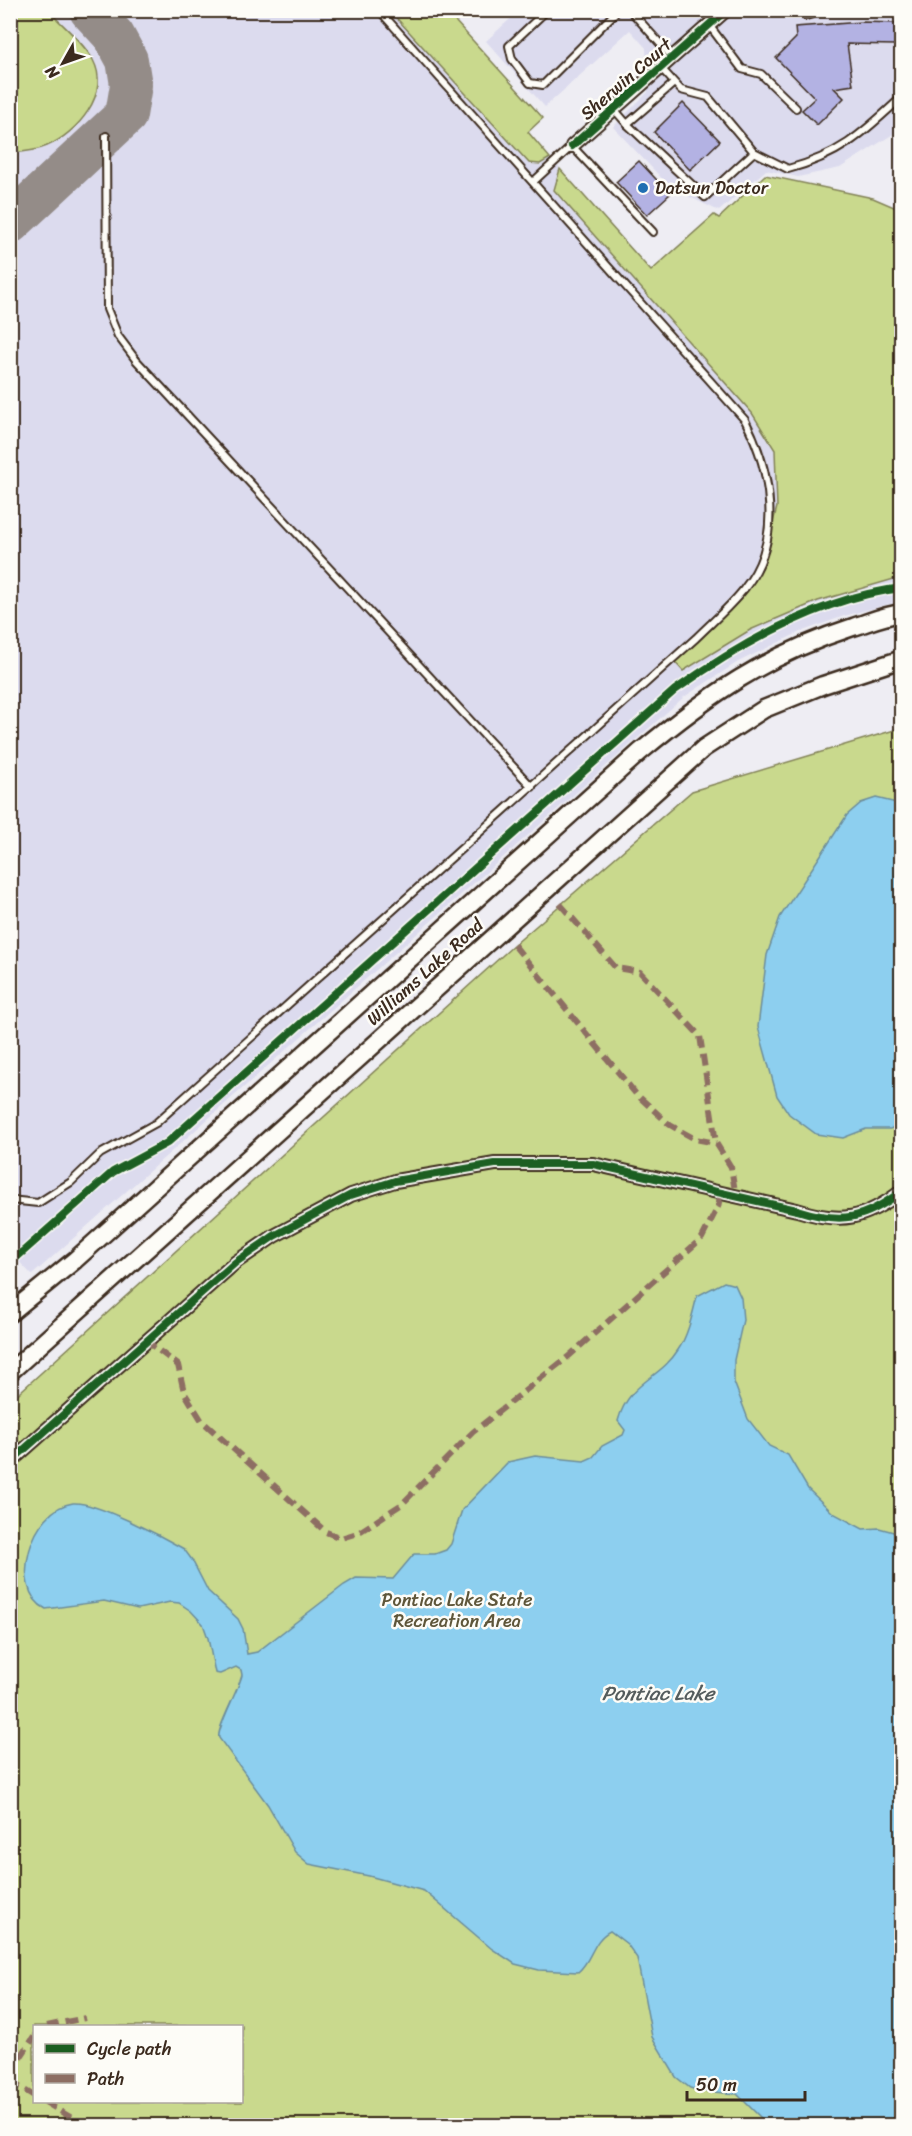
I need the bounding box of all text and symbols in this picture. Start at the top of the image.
street label: Sherwin Court [573,29,680,128]
north arrow [33,33,93,93]
text: N [37,58,67,87]
place label: Datsun Doctor [655,172,770,204]
marker: Datsun Doctor [636,181,650,195]
street label: Williams Lake Road [359,909,492,1034]
park label: Pontiac Lake State Recreation Area [382,1584,532,1637]
water label: Pontiac Lake [602,1676,716,1711]
legend [33,2025,243,2103]
text: Cycle path [87,2033,171,2065]
text: Path [87,2063,124,2095]
scale bar [687,2064,806,2102]
text: 50 m [696,2069,737,2101]

